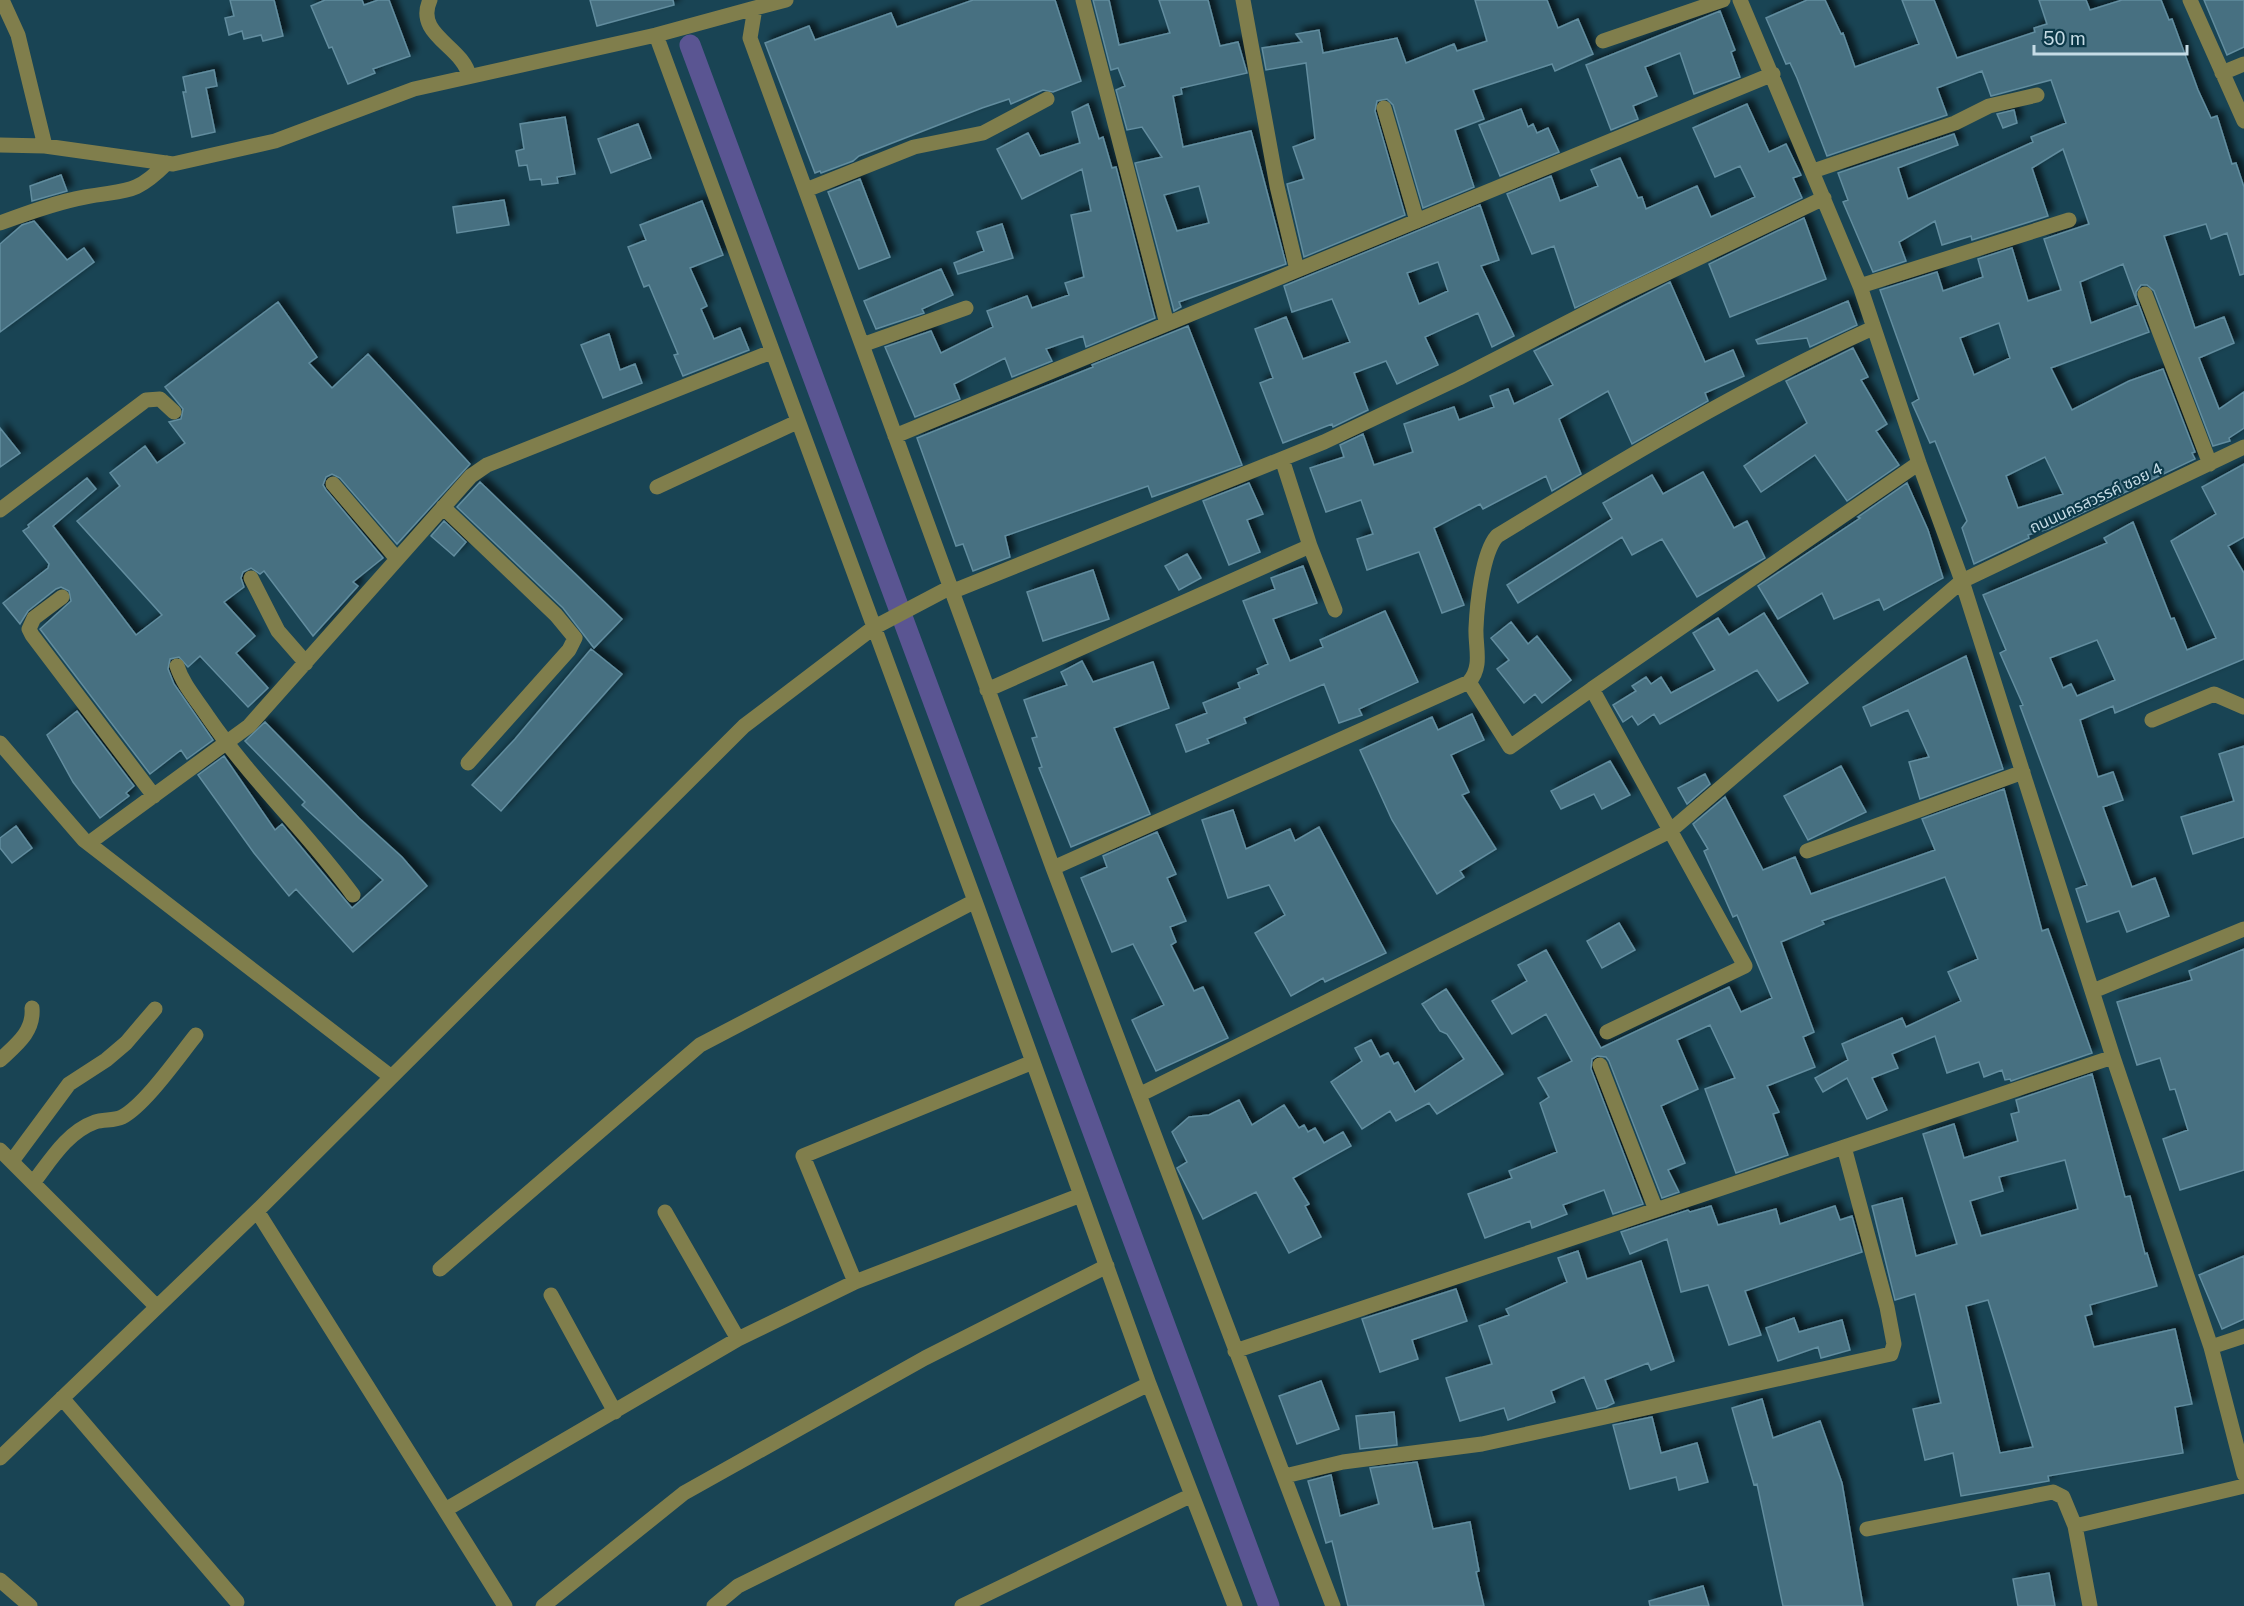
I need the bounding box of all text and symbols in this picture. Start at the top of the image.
scale bar [2034,18,2187,56]
text: 50 m [2043,28,2086,49]
street label: ถนนนครสวรรค์ ซอย 4 [2026,459,2166,537]

